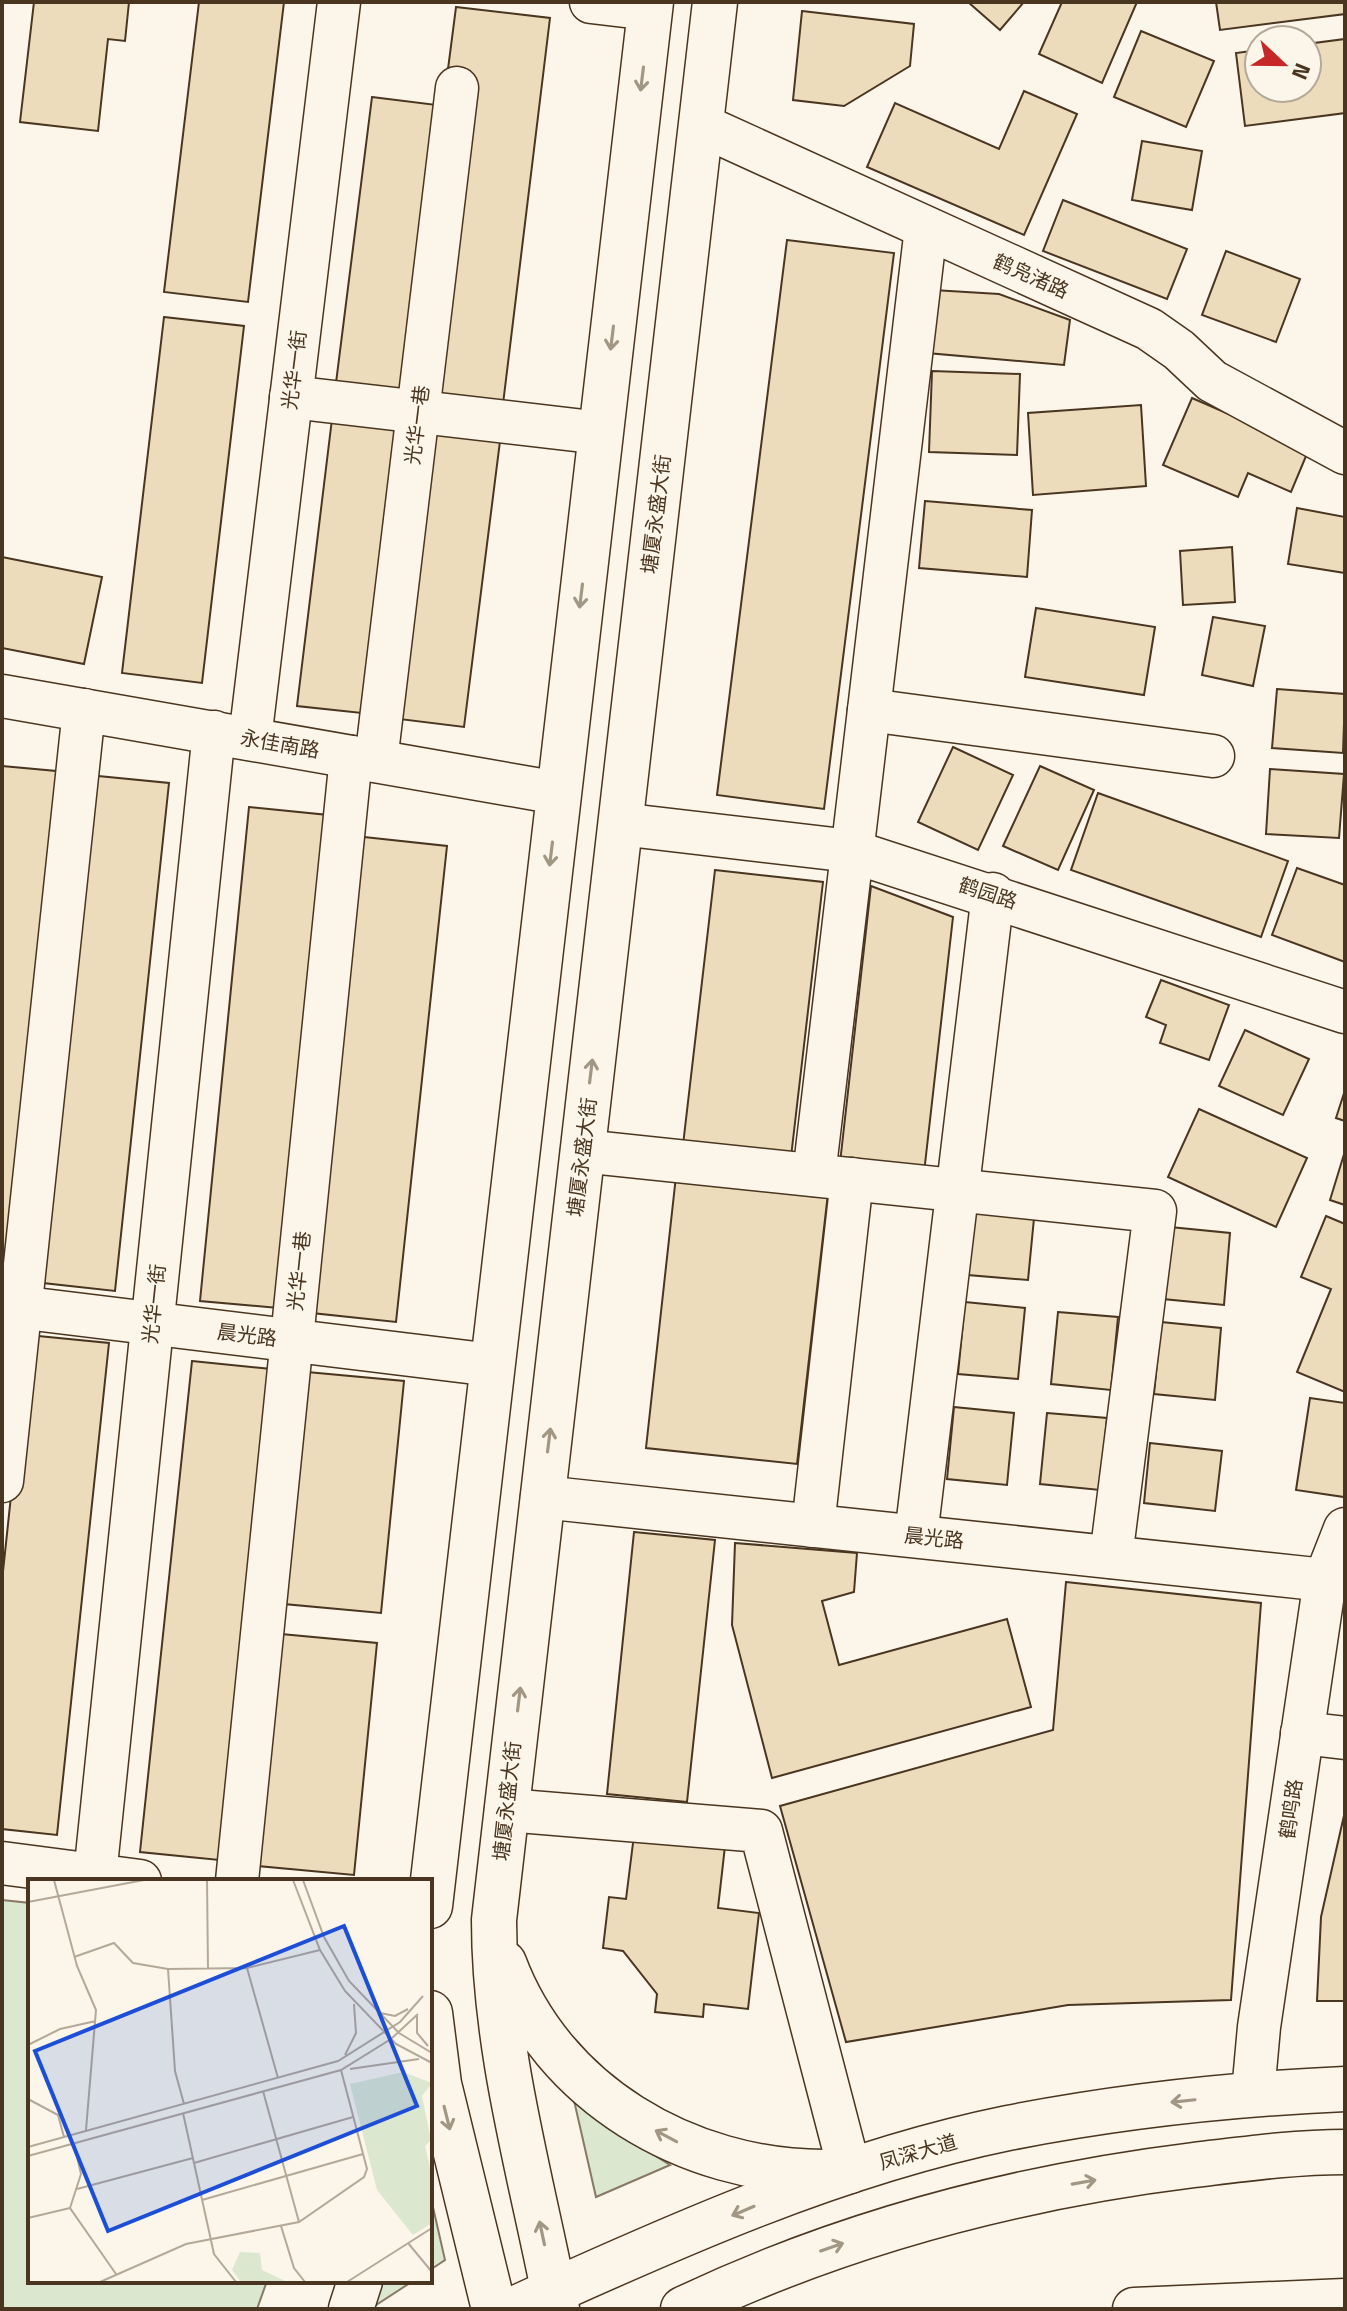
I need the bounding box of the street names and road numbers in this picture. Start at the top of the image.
street label: 鹤凫渚路 [988,245,1074,306]
street label: 光华一街 [273,328,314,412]
street label: 光华一巷 [396,383,437,467]
street label: 塘厦永盛大街 [633,452,678,575]
street label: 永佳南路 [238,721,322,766]
street label: 鹤园路 [955,869,1021,917]
street label: 塘厦永盛大街 [559,1095,604,1218]
street label: 光华一巷 [279,1230,318,1312]
street label: 光华一街 [134,1263,173,1345]
street label: 晨光路 [215,1315,279,1354]
street label: 晨光路 [903,1519,966,1556]
street label: 塘厦永盛大街 [485,1740,528,1862]
street label: 鹤鸣路 [1271,1777,1310,1841]
street label: 凤深大道 [875,2126,961,2177]

